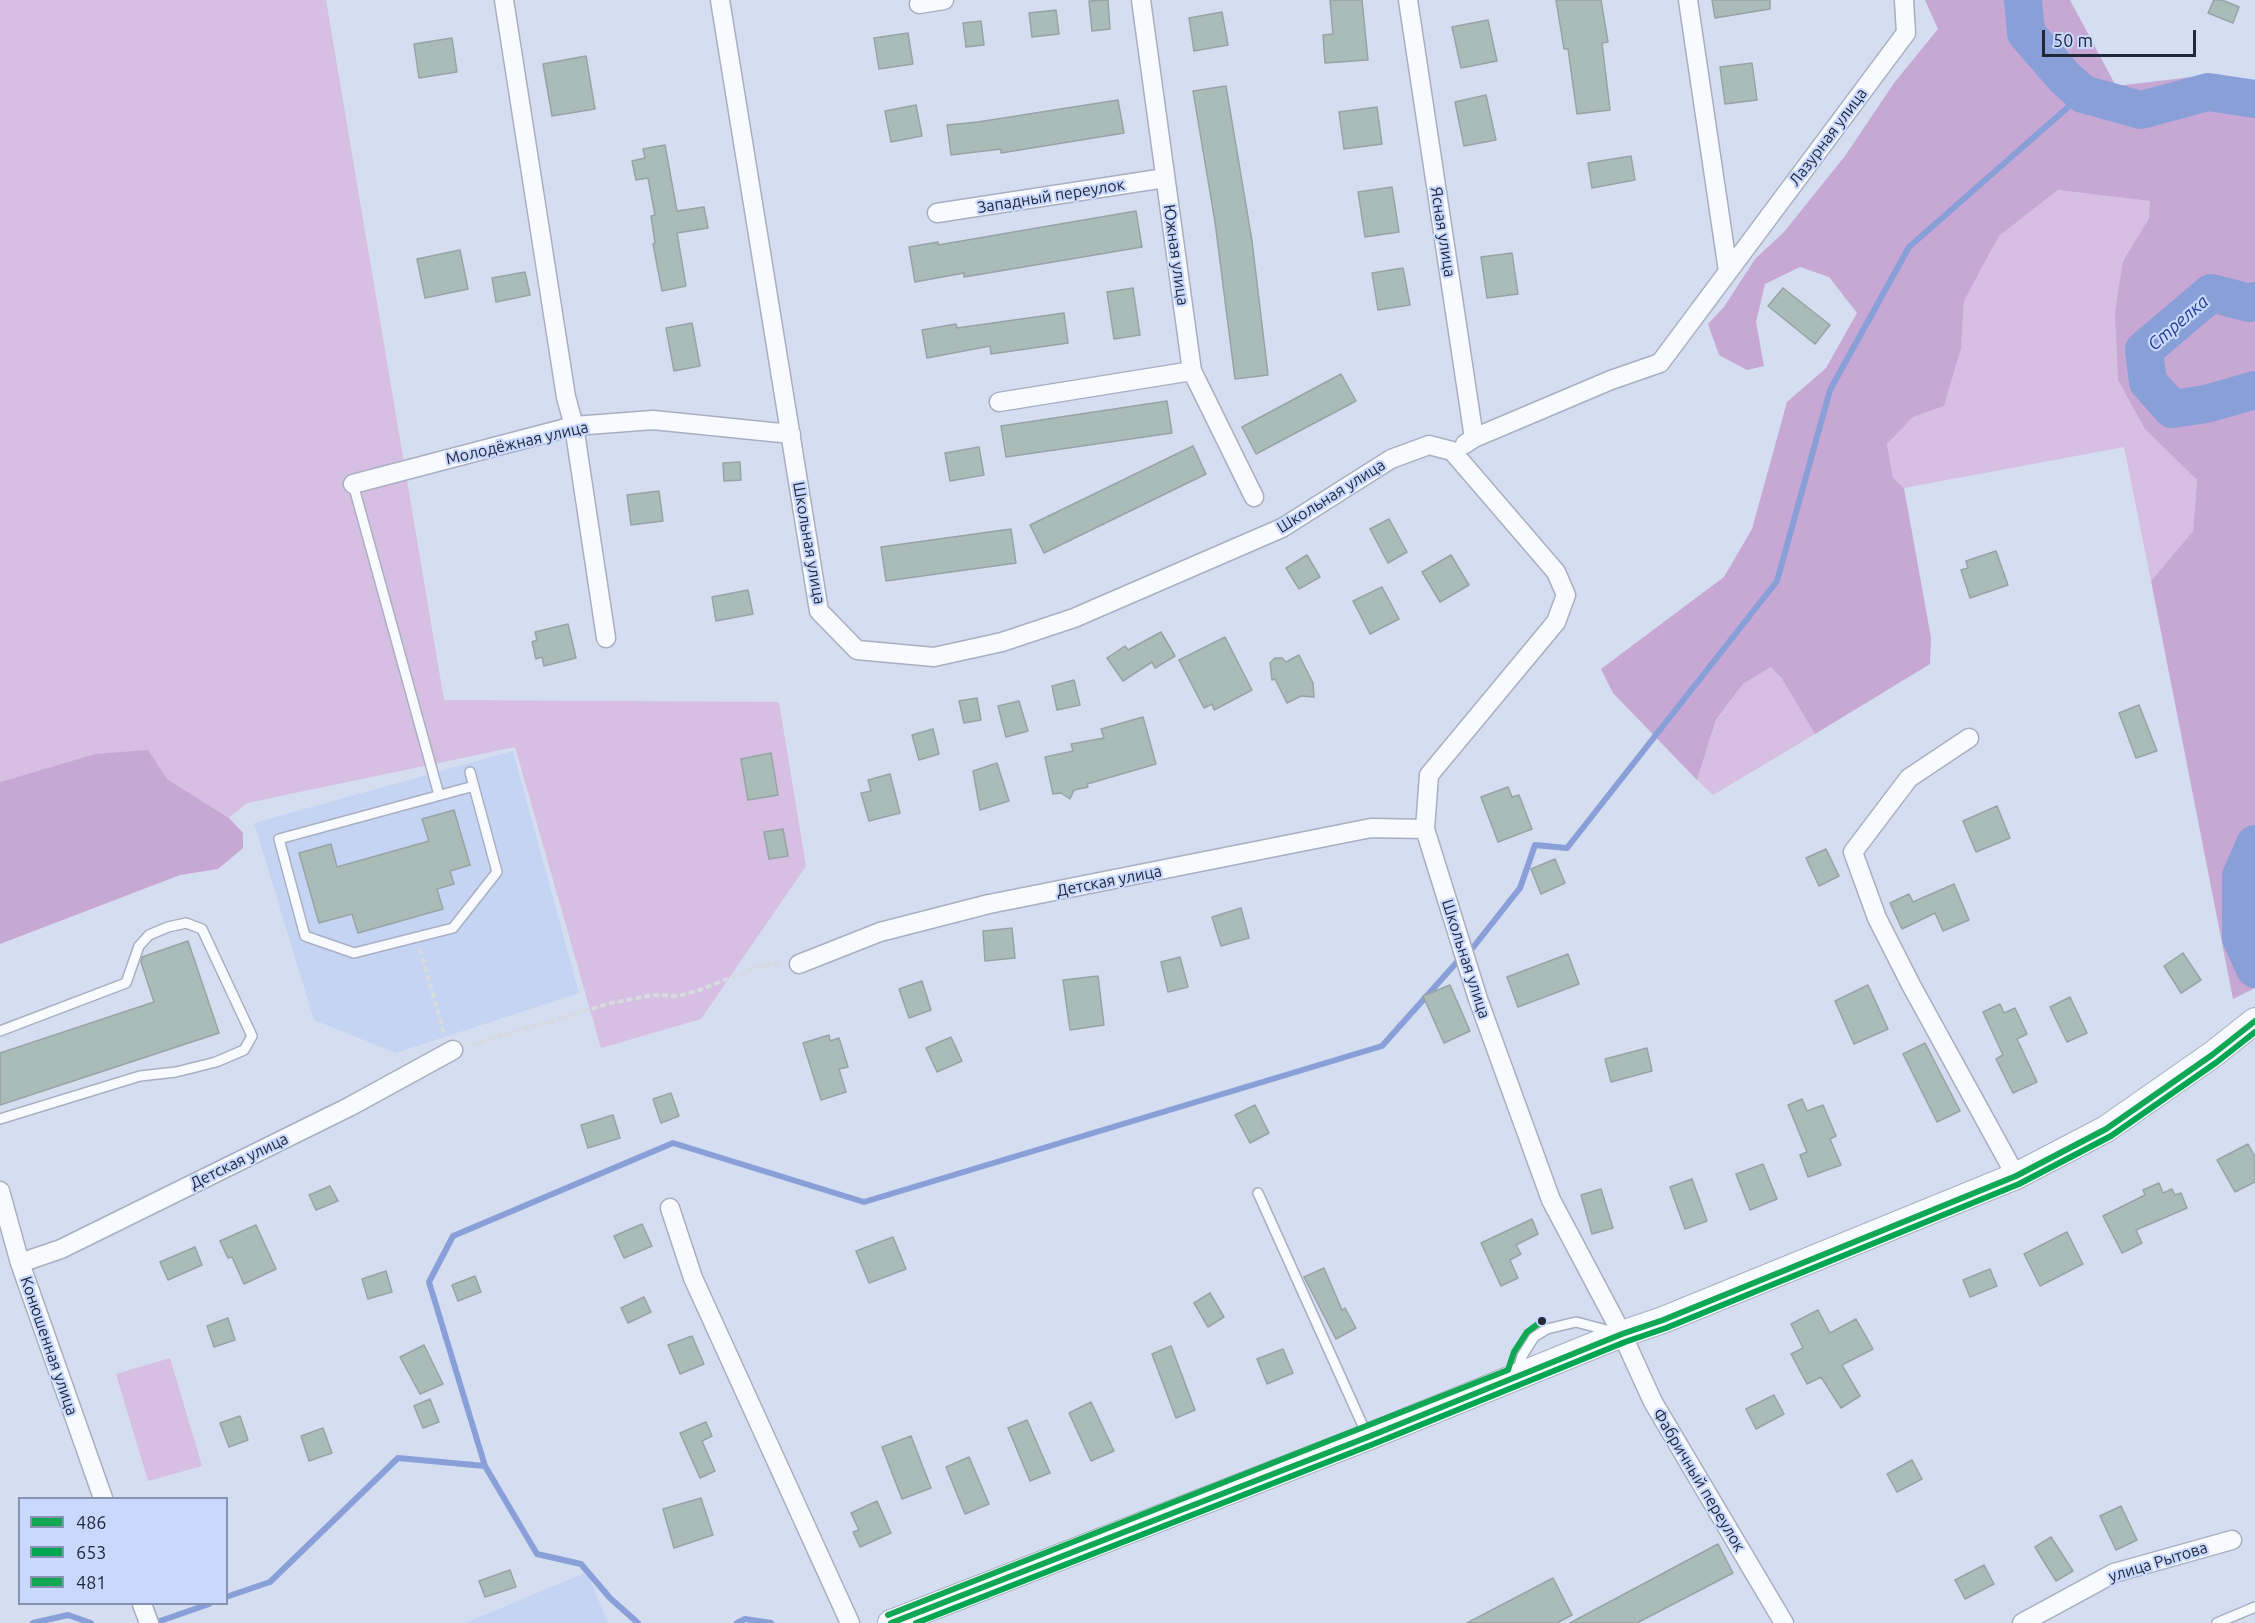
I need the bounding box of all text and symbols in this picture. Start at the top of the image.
scale bar [2045,18,2200,56]
text: 50 m [2053,30,2093,50]
street label: Лазурная улица [1785,84,1871,190]
street label: Западный переулок [976,175,1126,217]
street label: Ясная улица [1426,186,1460,278]
street label: Южная улица [1159,203,1193,307]
water label: Стрелка [2143,291,2213,355]
street label: Молодёжная улица [444,417,590,469]
street label: Школьная улица [1273,455,1389,537]
street label: Школьная улица [789,480,829,606]
street label: Детская улица [1055,861,1163,901]
street label: Школьная улица [1438,897,1494,1021]
street label: Детская улица [187,1129,291,1193]
street label: Конюшенная улица [16,1274,82,1418]
unlabelled marker [1536,1315,1548,1327]
street label: Фабричный переулок [1649,1405,1749,1555]
legend [18,1497,228,1605]
text: 486 [76,1512,106,1532]
street label: улица Рытова [2106,1538,2210,1586]
text: 653 [76,1542,106,1562]
text: 481 [76,1572,106,1592]

